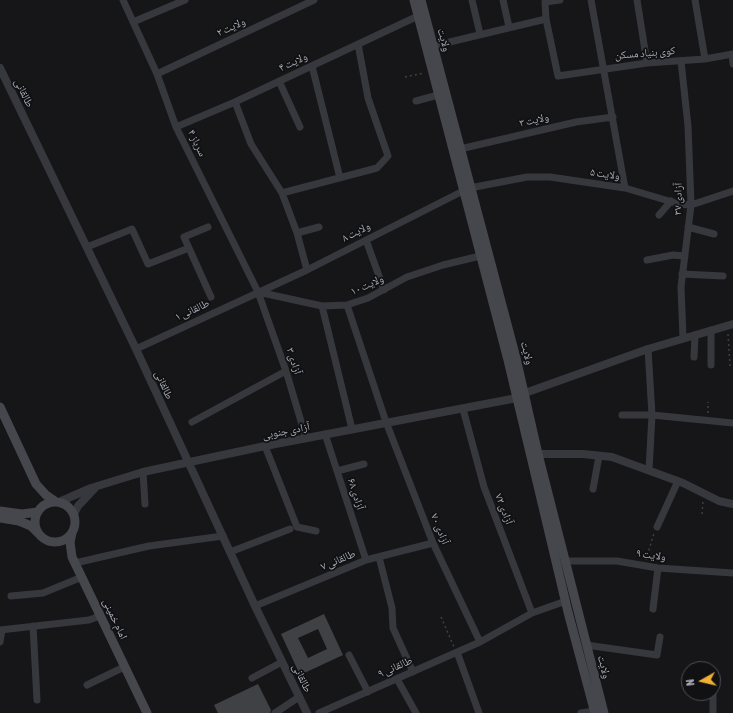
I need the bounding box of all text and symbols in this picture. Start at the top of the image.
street label: ولایت ۲ [215,15,247,39]
street label: ولایت [435,27,453,53]
street label: کوی بنیاد مسکن [614,44,676,62]
street label: ولایت ۴ [277,50,309,74]
street label: طالقانی [11,77,37,109]
street label: ولایت ۳ [518,110,550,130]
street label: سرباز ۴ [185,127,209,159]
street label: ولایت ۵ [589,165,621,183]
street label: آزادی ۳۷ [671,183,685,215]
street label: ولایت ۸ [340,219,372,245]
street label: ولایت ۱۰ [348,272,386,298]
street label: طالقانی ۱ [173,296,211,324]
street label: ولایت [518,340,536,366]
street label: آزادی ۳ [284,346,304,376]
street label: طالقانی [152,369,176,401]
street label: آزادی جنوبی [261,420,311,442]
street label: آزادی ۶۸ [345,477,367,511]
street label: آزادی ۷۲ [492,492,516,526]
street label: آزادی ۷۰ [428,512,452,546]
street label: ولایت ۹ [635,546,667,564]
street label: طالقانی ۷ [319,547,357,573]
street label: امام خمینی [100,596,130,642]
street label: طالقانی ۹ [376,654,414,680]
street label: ولایت [595,654,613,680]
north arrow [681,661,721,701]
street label: طالقانی [289,662,315,694]
text: N [684,678,697,687]

